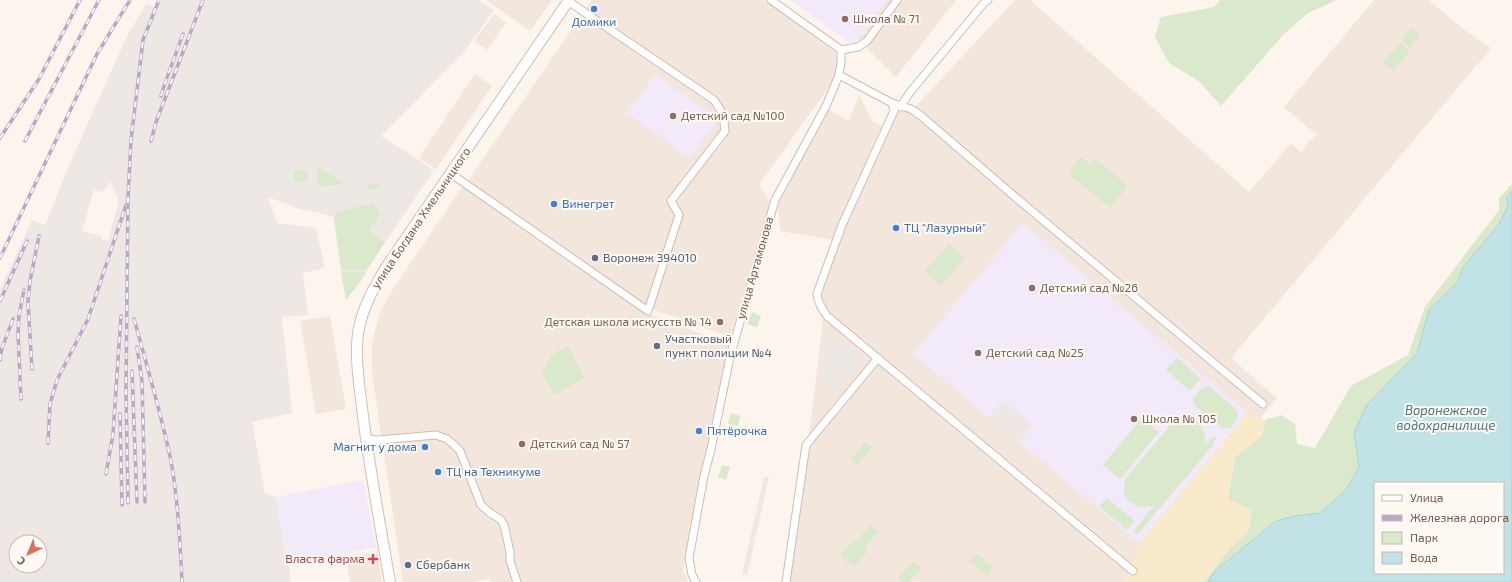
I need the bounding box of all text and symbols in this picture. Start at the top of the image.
marker: Домики [589,4,599,14]
place label: Школа № 71 [853,11,920,25]
place label: Домики [572,14,616,28]
marker: Школа № 71 [840,14,850,24]
place label: Детский сад №100 [681,108,785,122]
marker: Детский сад №100 [668,111,678,121]
street label: улица Богдана Хмельницкого [368,144,474,291]
place label: Винегрет [562,196,615,210]
marker: Винегрет [549,199,559,209]
street label: улица Артамонова [733,215,776,321]
place label: ТЦ "Лазурный" [904,220,986,235]
marker: ТЦ "Лазурный" [891,223,901,233]
place label: Воронеж 394010 [603,250,697,264]
marker: Воронеж 394010 [590,253,600,263]
place label: Детский сад №26 [1040,280,1138,294]
marker: Детский сад №26 [1027,283,1037,293]
place label: Детская школа искусств № 14 [544,314,712,329]
marker: Детская школа искусств № 14 [715,317,725,327]
place label: Участковый пункт полиции №4 [665,331,772,360]
marker: Участковый пункт полиции №4 [652,341,662,351]
place label: Детский сад №25 [986,345,1084,359]
marker: Детский сад №25 [973,348,983,358]
water label: Воронежское водохранилище [1397,402,1495,433]
place label: Школа № 105 [1142,411,1216,425]
marker: Школа № 105 [1129,414,1139,424]
place label: Пятёрочка [707,423,767,437]
marker: Пятёрочка [694,426,704,436]
place label: Детский сад № 57 [530,436,630,450]
place label: Магнит у дома [333,439,417,454]
marker: Детский сад № 57 [517,439,527,449]
marker: Магнит у дома [420,442,430,452]
place label: ТЦ на Техникуме [446,464,541,479]
marker: ТЦ на Техникуме [433,467,443,477]
legend [1374,482,1504,574]
text: Улица [1410,490,1443,504]
text: Железная дорога [1410,510,1509,524]
text: Парк [1410,530,1439,544]
north arrow [8,534,48,574]
text: Вода [1410,550,1438,564]
place label: Власта фарма [285,551,365,565]
text: С [13,554,28,568]
marker: Власта фарма [368,554,378,564]
place label: Сбербанк [416,557,471,571]
marker: Сбербанк [403,560,413,570]

